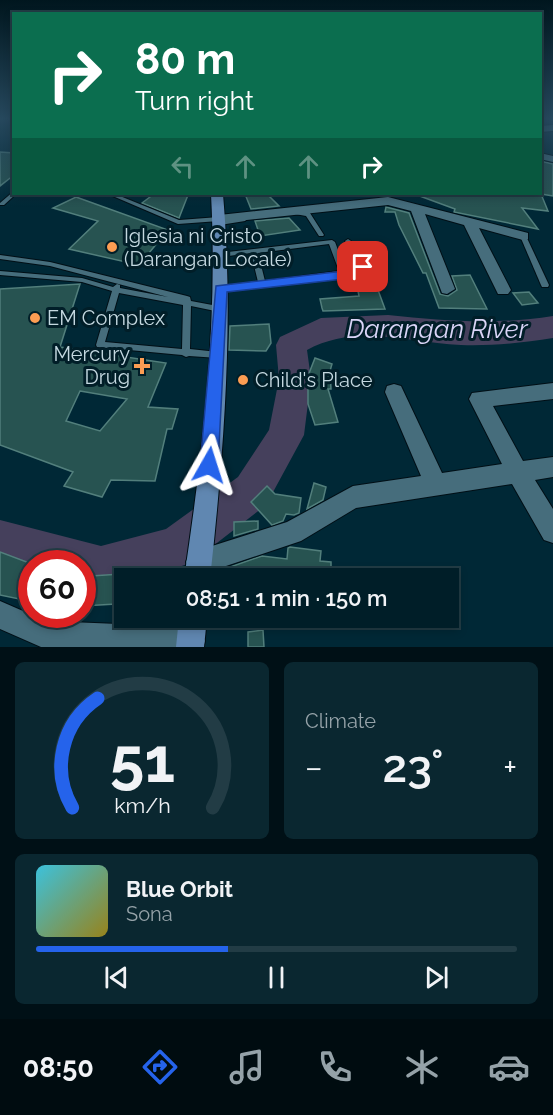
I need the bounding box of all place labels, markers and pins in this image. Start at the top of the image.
place label: Iglesia ni Cristo (Darangan Locale) [124,224,292,271]
marker: Iglesia ni Cristo (Darangan Locale) [105,240,119,254]
pin [337,241,388,292]
place label: EM Complex [47,306,165,330]
marker: EM Complex [28,311,42,325]
place label: Mercury Drug [53,342,130,389]
marker: Mercury Drug [135,359,149,373]
place label: Child's Place [255,368,373,392]
marker: Child's Place [236,373,250,387]

